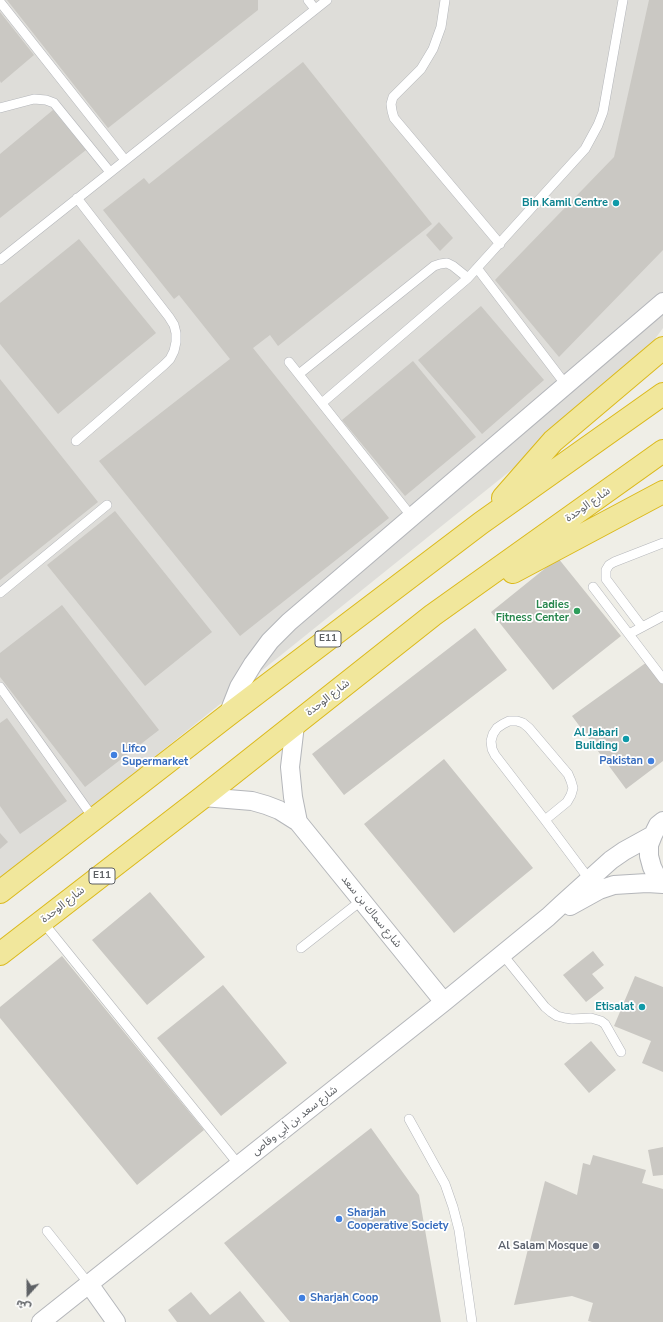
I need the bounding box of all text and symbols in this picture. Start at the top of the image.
place label: Bin Kamil Centre [522,196,608,210]
marker: Bin Kamil Centre [611,198,621,208]
street label: شارع الوحدة [563,485,613,525]
place label: Ladies Fitness Center [496,598,569,624]
marker: Ladies Fitness Center [572,606,582,616]
road number: E11 [315,631,341,647]
street label: شارع الوحدة [304,677,352,719]
place label: Al Jabari Building [574,726,618,752]
marker: Al Jabari Building [621,734,631,744]
place label: Lifco Supermarket [122,742,188,768]
marker: Lifco Supermarket [109,750,119,760]
place label: Pakistan [599,754,643,768]
marker: Pakistan [646,756,656,766]
road number: E11 [89,868,115,884]
street label: شارع سماك بن سعد [338,873,404,951]
street label: شارع الوحدة [39,884,87,926]
place label: Etisalat [595,1000,634,1014]
marker: Etisalat [637,1002,647,1012]
street label: شارع سعد بن أبي وقاص [250,1083,340,1159]
place label: Sharjah Cooperative Society [347,1206,449,1232]
marker: Sharjah Cooperative Society [334,1214,344,1224]
place label: Al Salam Mosque [498,1239,588,1253]
marker: Al Salam Mosque [591,1241,601,1251]
north arrow [8,1274,48,1314]
place label: Sharjah Coop [310,1291,378,1305]
marker: Sharjah Coop [297,1293,307,1303]
text: ش [14,1296,33,1315]

